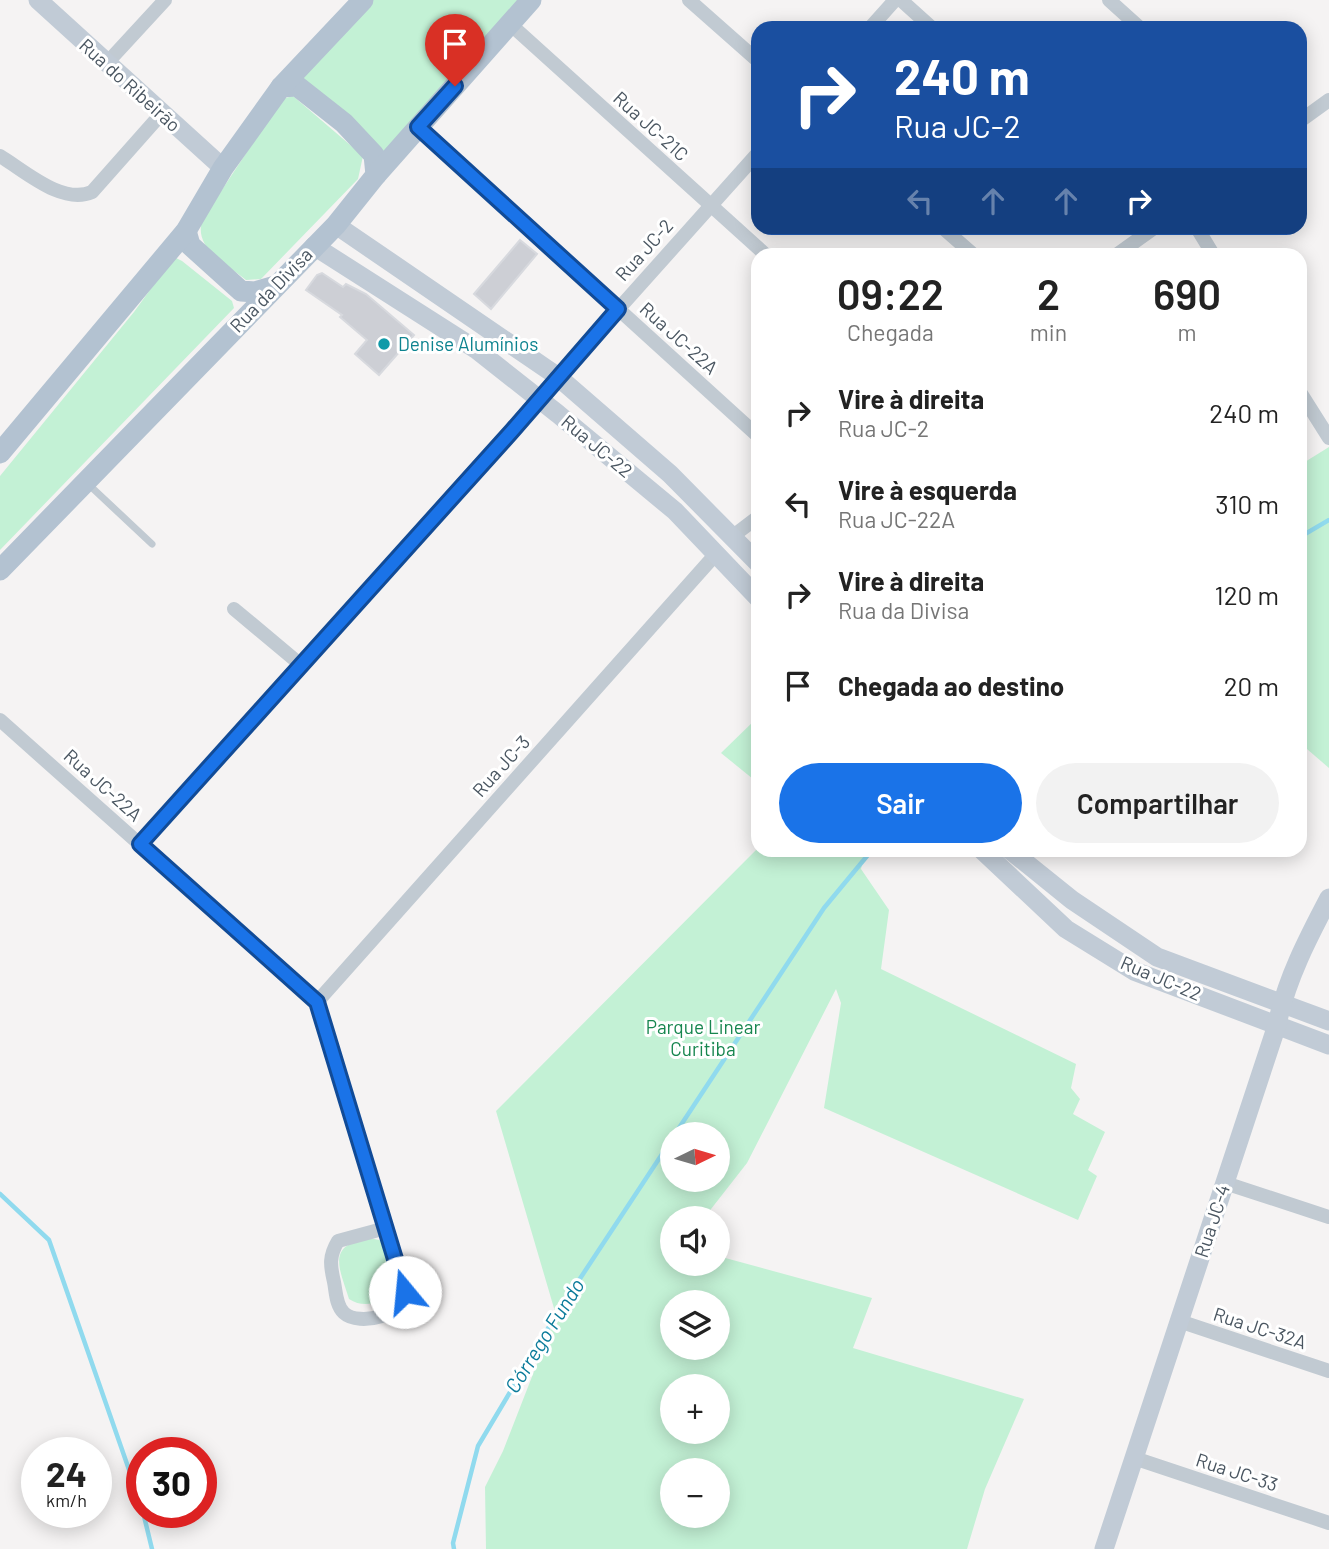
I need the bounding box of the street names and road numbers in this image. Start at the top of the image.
street label: Rua do Ribeirão [75,33,186,136]
street label: Rua JC-21C [609,86,694,165]
street label: Rua JC-2 [610,214,677,285]
street label: Rua da Divisa [225,243,317,337]
street label: Rua JC-22A [636,297,723,379]
street label: Rua JC-22 [557,409,637,482]
street label: Rua JC-3 [467,730,534,801]
street label: Rua JC-22A [60,744,147,826]
street label: Rua JC-22 [1117,950,1205,1005]
street label: Rua JC-4 [1189,1181,1234,1260]
street label: Rua JC-32A [1211,1302,1310,1353]
street label: Rua JC-33 [1193,1448,1281,1496]

